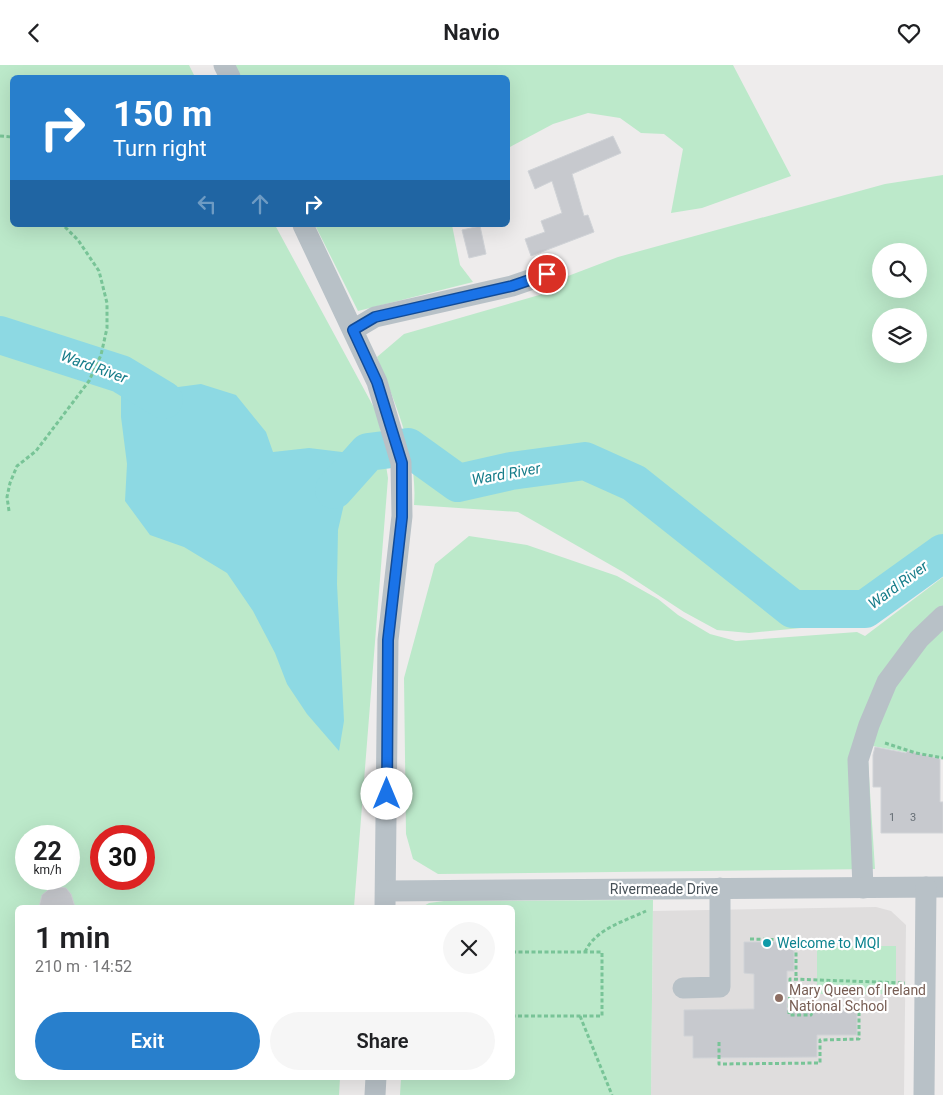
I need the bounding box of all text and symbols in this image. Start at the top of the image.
icon: back [20,19,48,47]
icon: heart [895,19,923,47]
text: Navio [443,20,500,45]
text: 150 m [113,94,212,135]
icon: right [30,95,95,160]
text: Turn right [113,136,207,161]
icon: left [193,190,221,218]
icon: ahead [246,190,274,218]
icon: right [299,190,327,218]
map controls [872,243,927,363]
button: search [872,243,927,298]
pin [526,253,568,295]
icon: arrive [533,260,561,288]
button: layers [872,308,927,363]
water label: Ward River [58,347,131,388]
water label: Ward River [470,459,543,489]
water label: Ward River [865,557,932,613]
position arrow [360,767,412,819]
house number: 1 [889,811,895,824]
house number: 3 [910,811,916,824]
speed limit sign: 30 [90,825,155,890]
text: 22 [33,837,62,866]
text: km/h [33,863,62,877]
street label: Rivermeade Drive [610,881,718,897]
text: 1 min [35,920,110,955]
button: close [443,922,495,974]
place label: Welcome to MQI [777,935,880,951]
marker: Welcome to MQI [761,937,773,949]
text: 210 m · 14:52 [35,957,132,976]
place label: Mary Queen of Ireland National School [789,982,926,1014]
marker: Mary Queen of Ireland National School [773,992,785,1004]
button: Exit [35,1012,260,1070]
button: Share [270,1012,495,1070]

